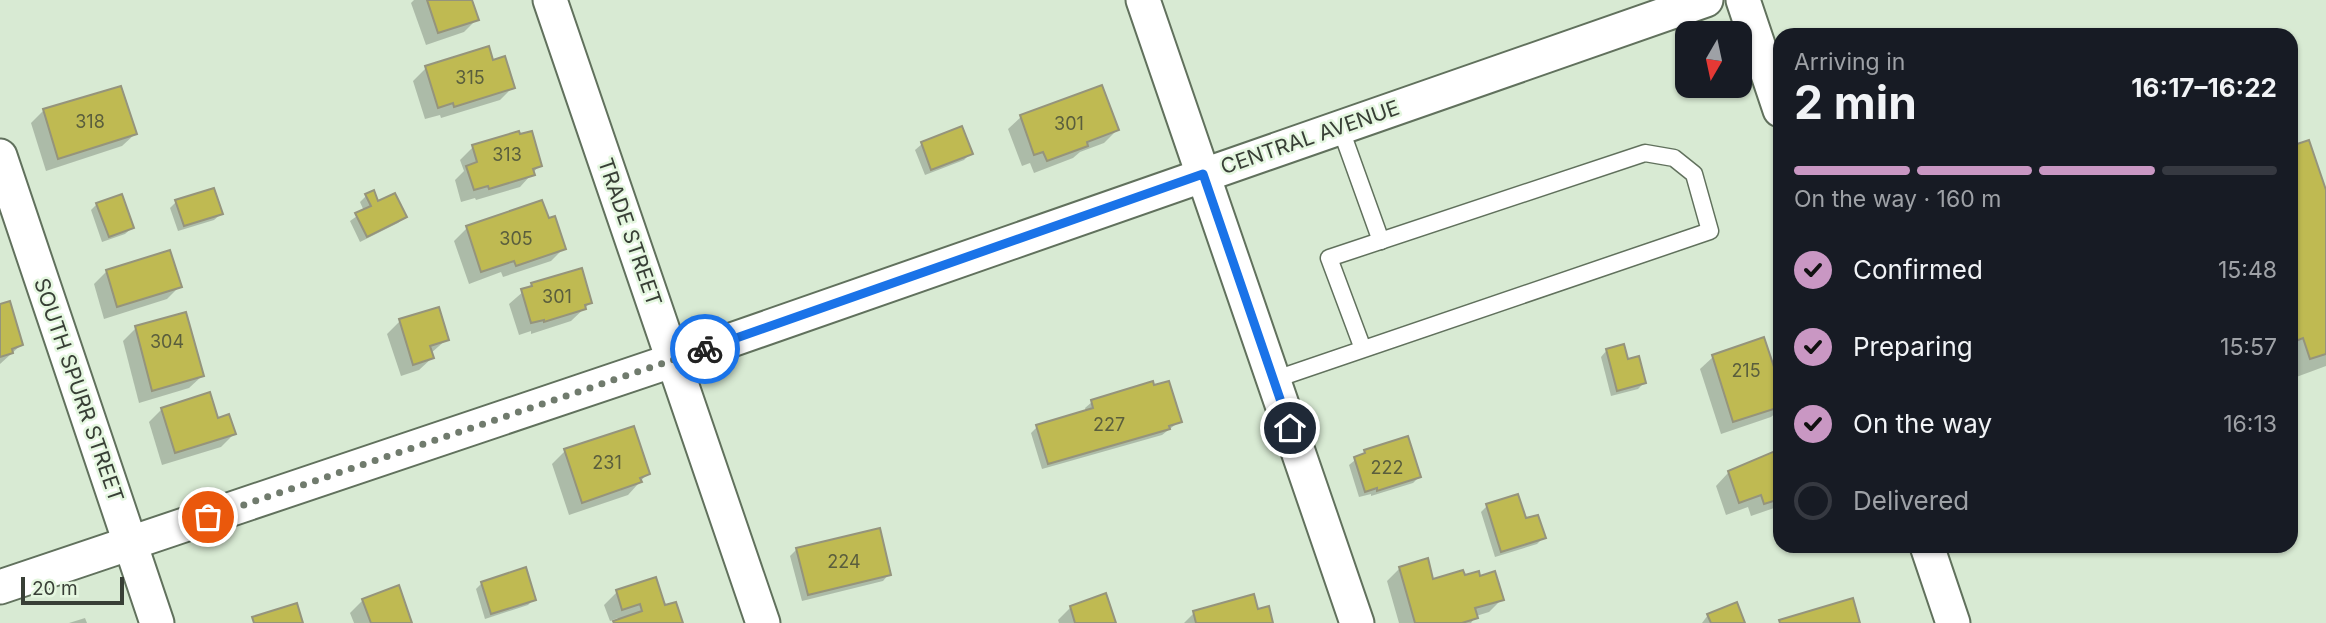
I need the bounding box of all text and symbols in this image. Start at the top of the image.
north arrow [1675,21,1752,98]
map controls [1675,21,1752,98]
text: Arriving in [1794,48,1905,76]
house number: 315 [455,67,485,88]
text: 16:17–16:22 [2131,72,2277,103]
text: 2 min [1794,74,1917,130]
street label: CENTRAL AVENUE [1217,95,1403,179]
house number: 318 [75,111,105,132]
house number: 301 [1054,113,1084,134]
house number: 313 [492,144,522,165]
street label: TRADE STREET [593,155,667,309]
text: On the way · 160 m [1794,185,2001,213]
house number: 305 [499,228,533,249]
icon: check [1794,251,1832,289]
text: Confirmed [1853,254,1983,285]
text: 15:48 [2218,256,2277,284]
street label: SOUTH SPURR STREET [29,275,129,505]
house number: 301 [542,286,572,307]
courier [670,314,740,384]
icon: check [1794,328,1832,366]
icon: bike [686,330,724,368]
house number: 304 [150,331,184,352]
text: Preparing [1853,331,1973,362]
text: 15:57 [2220,333,2277,361]
house number: 215 [1731,360,1761,381]
pin [1260,398,1320,458]
icon: check [1794,405,1832,443]
text: On the way [1853,408,1992,439]
icon: home [1271,409,1309,447]
text: 16:13 [2223,410,2277,438]
house number: 227 [1093,414,1125,435]
house number: 231 [592,452,622,473]
house number: 222 [1371,457,1403,478]
text: Delivered [1853,485,1969,516]
pin [178,487,238,547]
icon: bag [189,498,227,536]
house number: 224 [827,551,861,572]
scale bar [21,574,124,606]
text: 20 m [32,577,78,600]

